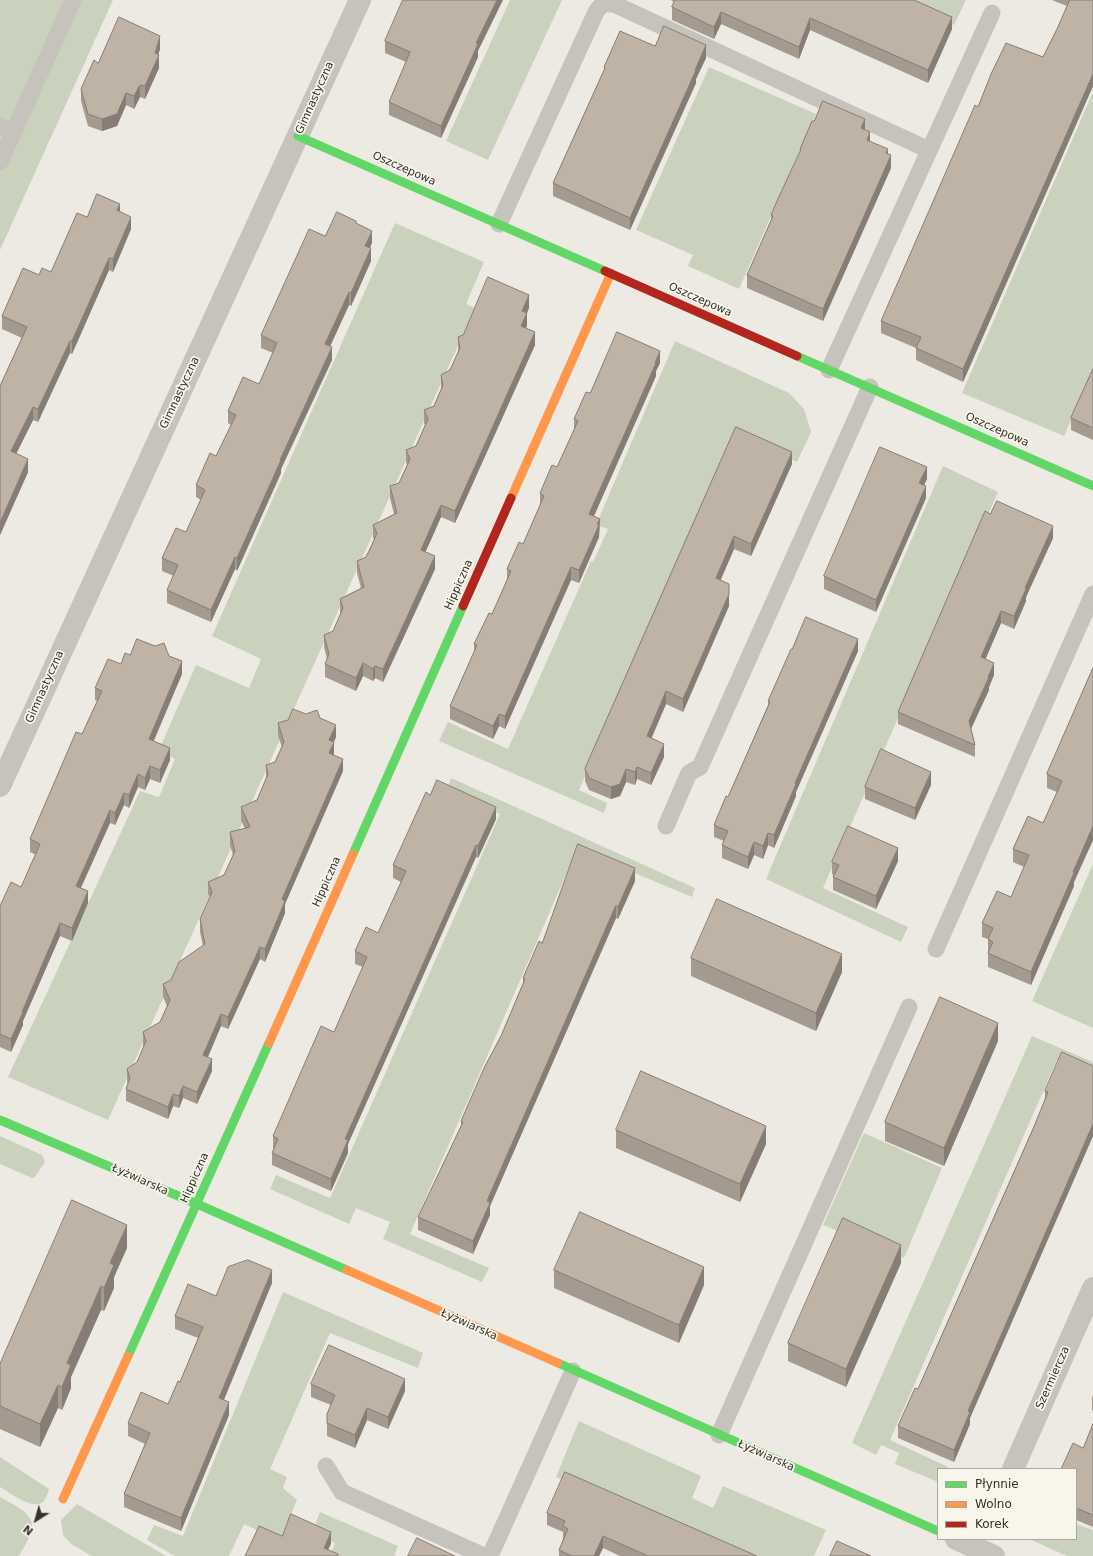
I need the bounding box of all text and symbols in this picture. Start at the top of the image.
street label: Gimnastyczna [293,60,337,136]
street label: Oszczepowa [370,149,438,189]
street label: Oszczepowa [666,280,734,320]
street label: Gimnastyczna [158,355,202,431]
street label: Oszczepowa [963,410,1031,450]
street label: Hippiczna [442,558,476,612]
street label: Gimnastyczna [23,649,67,725]
street label: Hippiczna [310,855,344,909]
street label: Hippiczna [178,1151,212,1205]
street label: Łyżwiarska [110,1162,170,1198]
street label: Łyżwiarska [439,1307,499,1343]
street label: Szermiercza [1033,1345,1073,1411]
street label: Łyżwiarska [736,1438,796,1474]
legend [937,1468,1077,1540]
text: Płynnie [975,1477,1019,1491]
text: Wolno [975,1497,1012,1511]
north arrow [16,1500,56,1540]
text: Korek [975,1517,1009,1531]
text: N [21,1522,36,1538]

